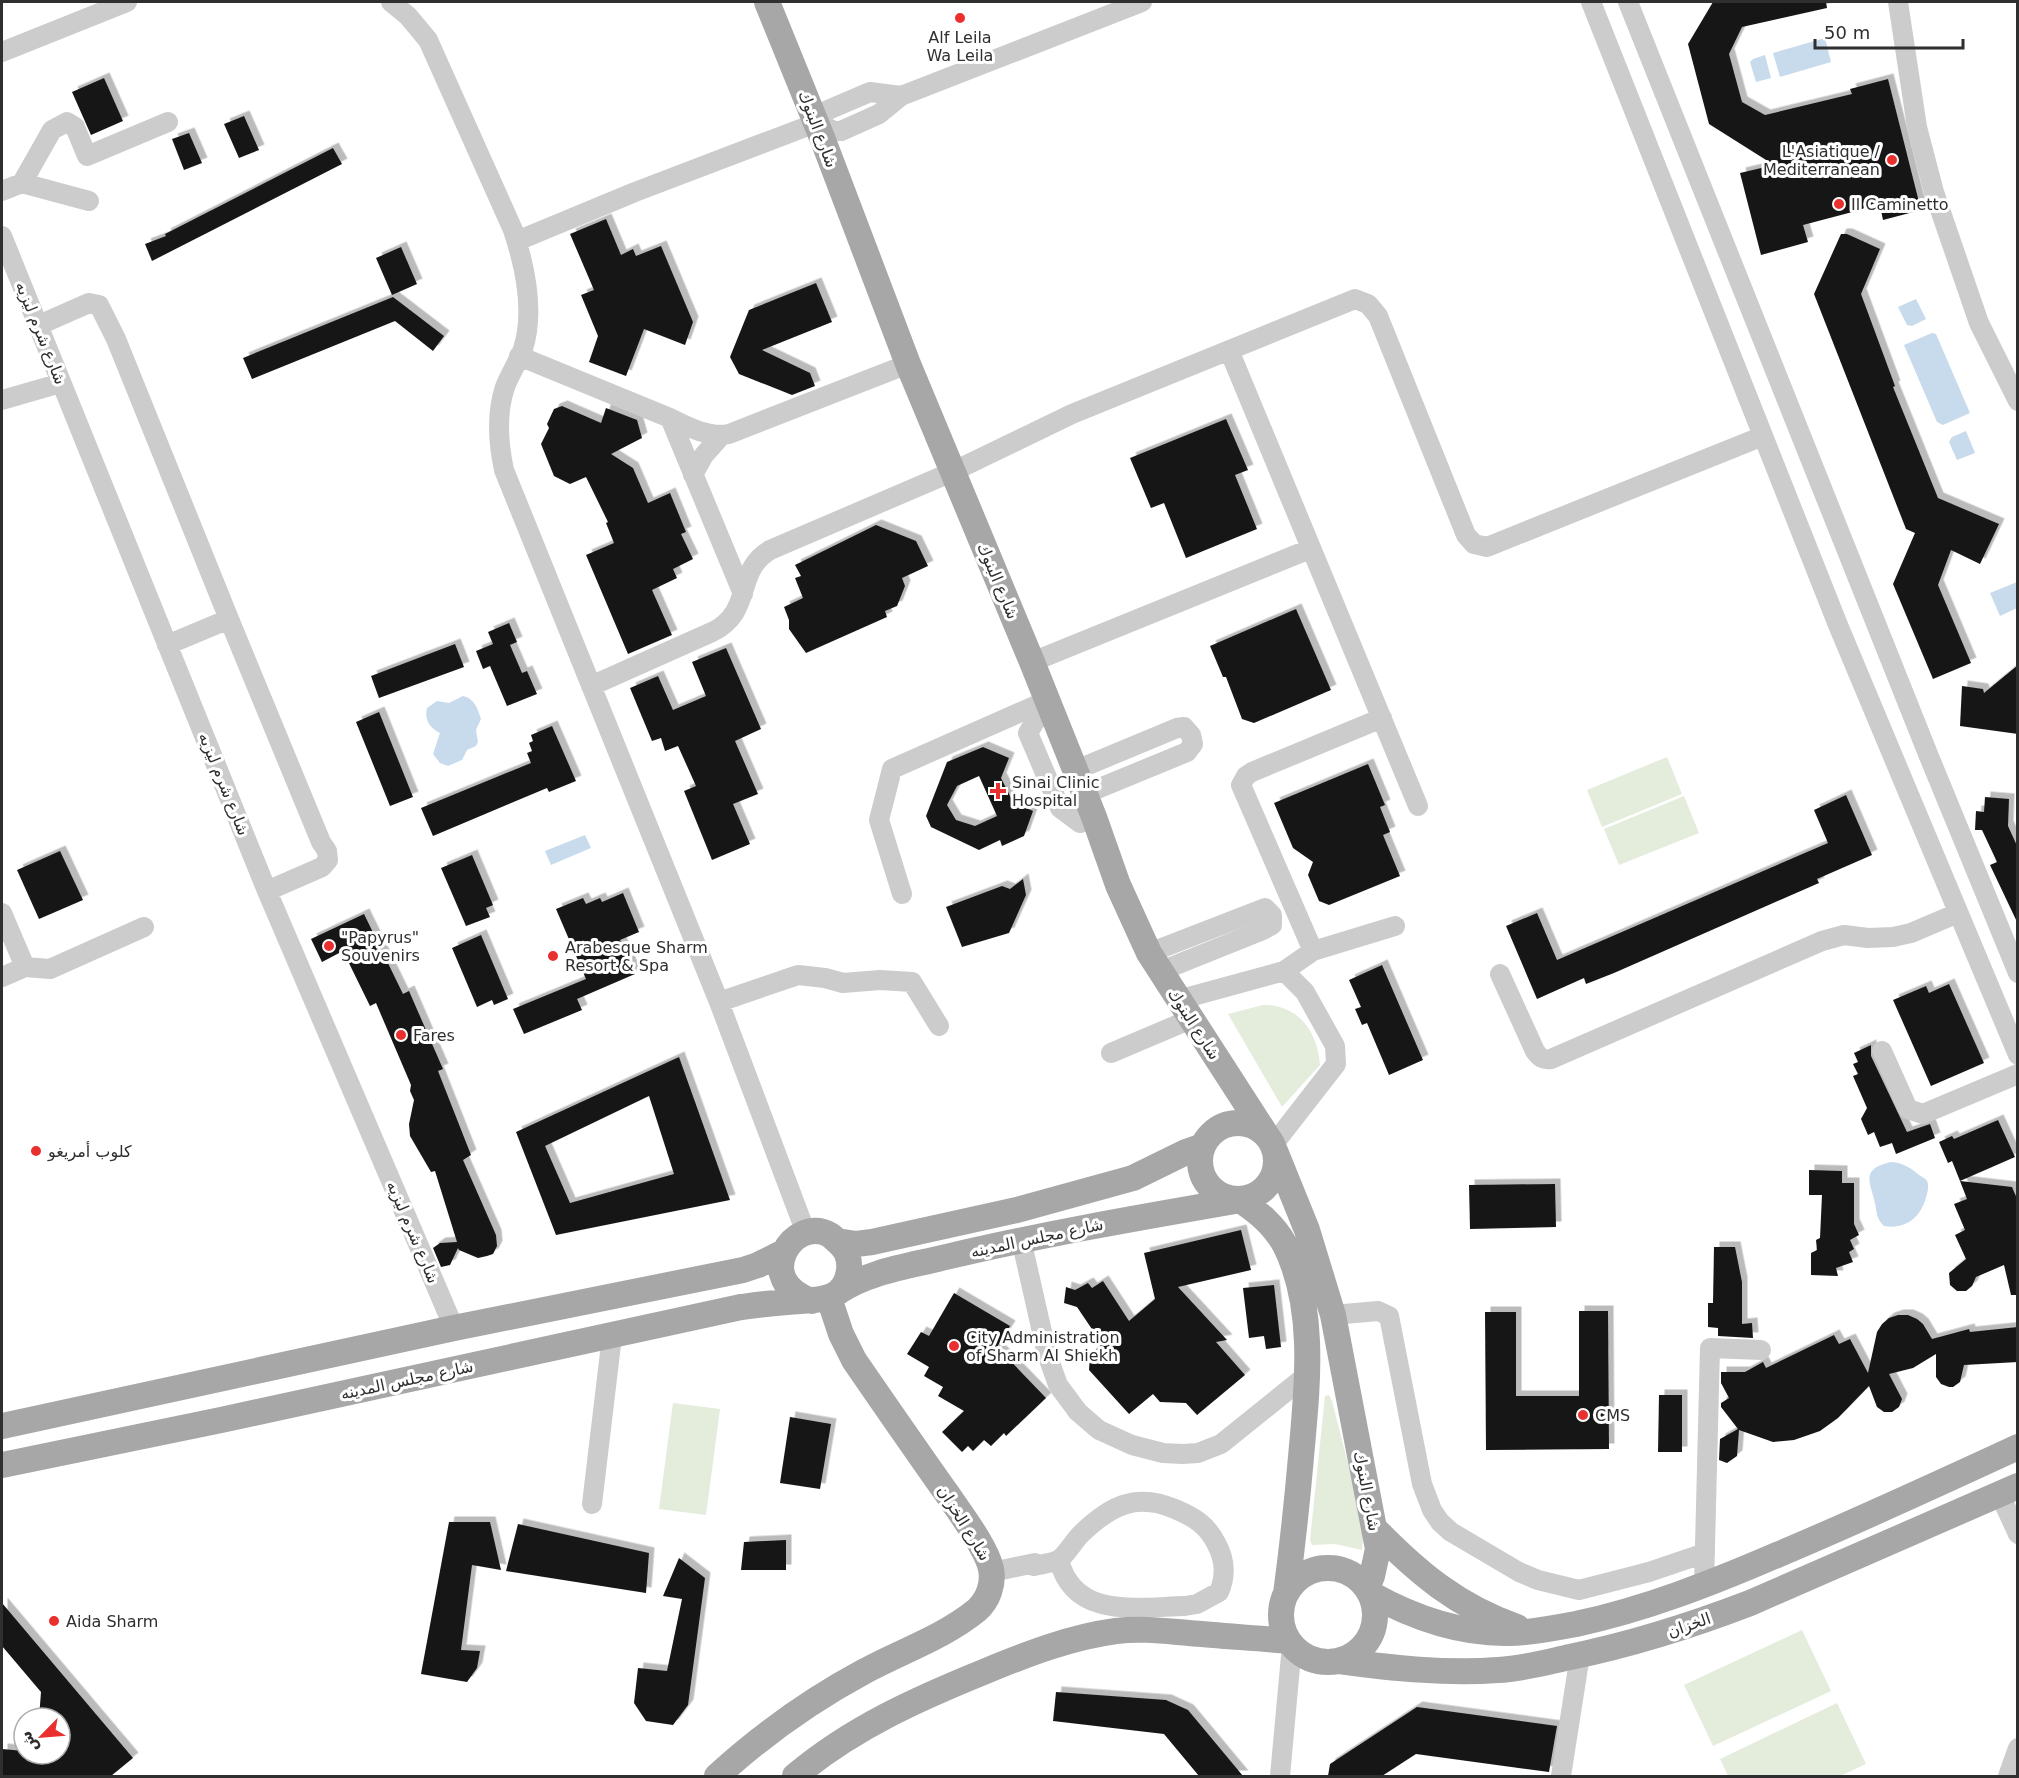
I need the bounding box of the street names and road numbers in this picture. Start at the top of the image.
street label: شارع البنوك [794,88,841,171]
street label: شارع شرم ليزيه [11,279,70,388]
street label: شارع البنوك [972,540,1023,622]
street label: شارع شرم ليزيه [194,730,253,839]
street label: شارع البنوك [1163,985,1224,1064]
street label: شارع شرم ليزيه [382,1178,443,1286]
street label: شارع مجلس المدينه [969,1215,1105,1262]
street label: شارع مجلس المدينه [339,1357,475,1404]
street label: شارع البنوك [1349,1449,1384,1533]
street label: شارع الخزان [932,1482,995,1565]
street label: الخزان [1665,1609,1714,1642]

